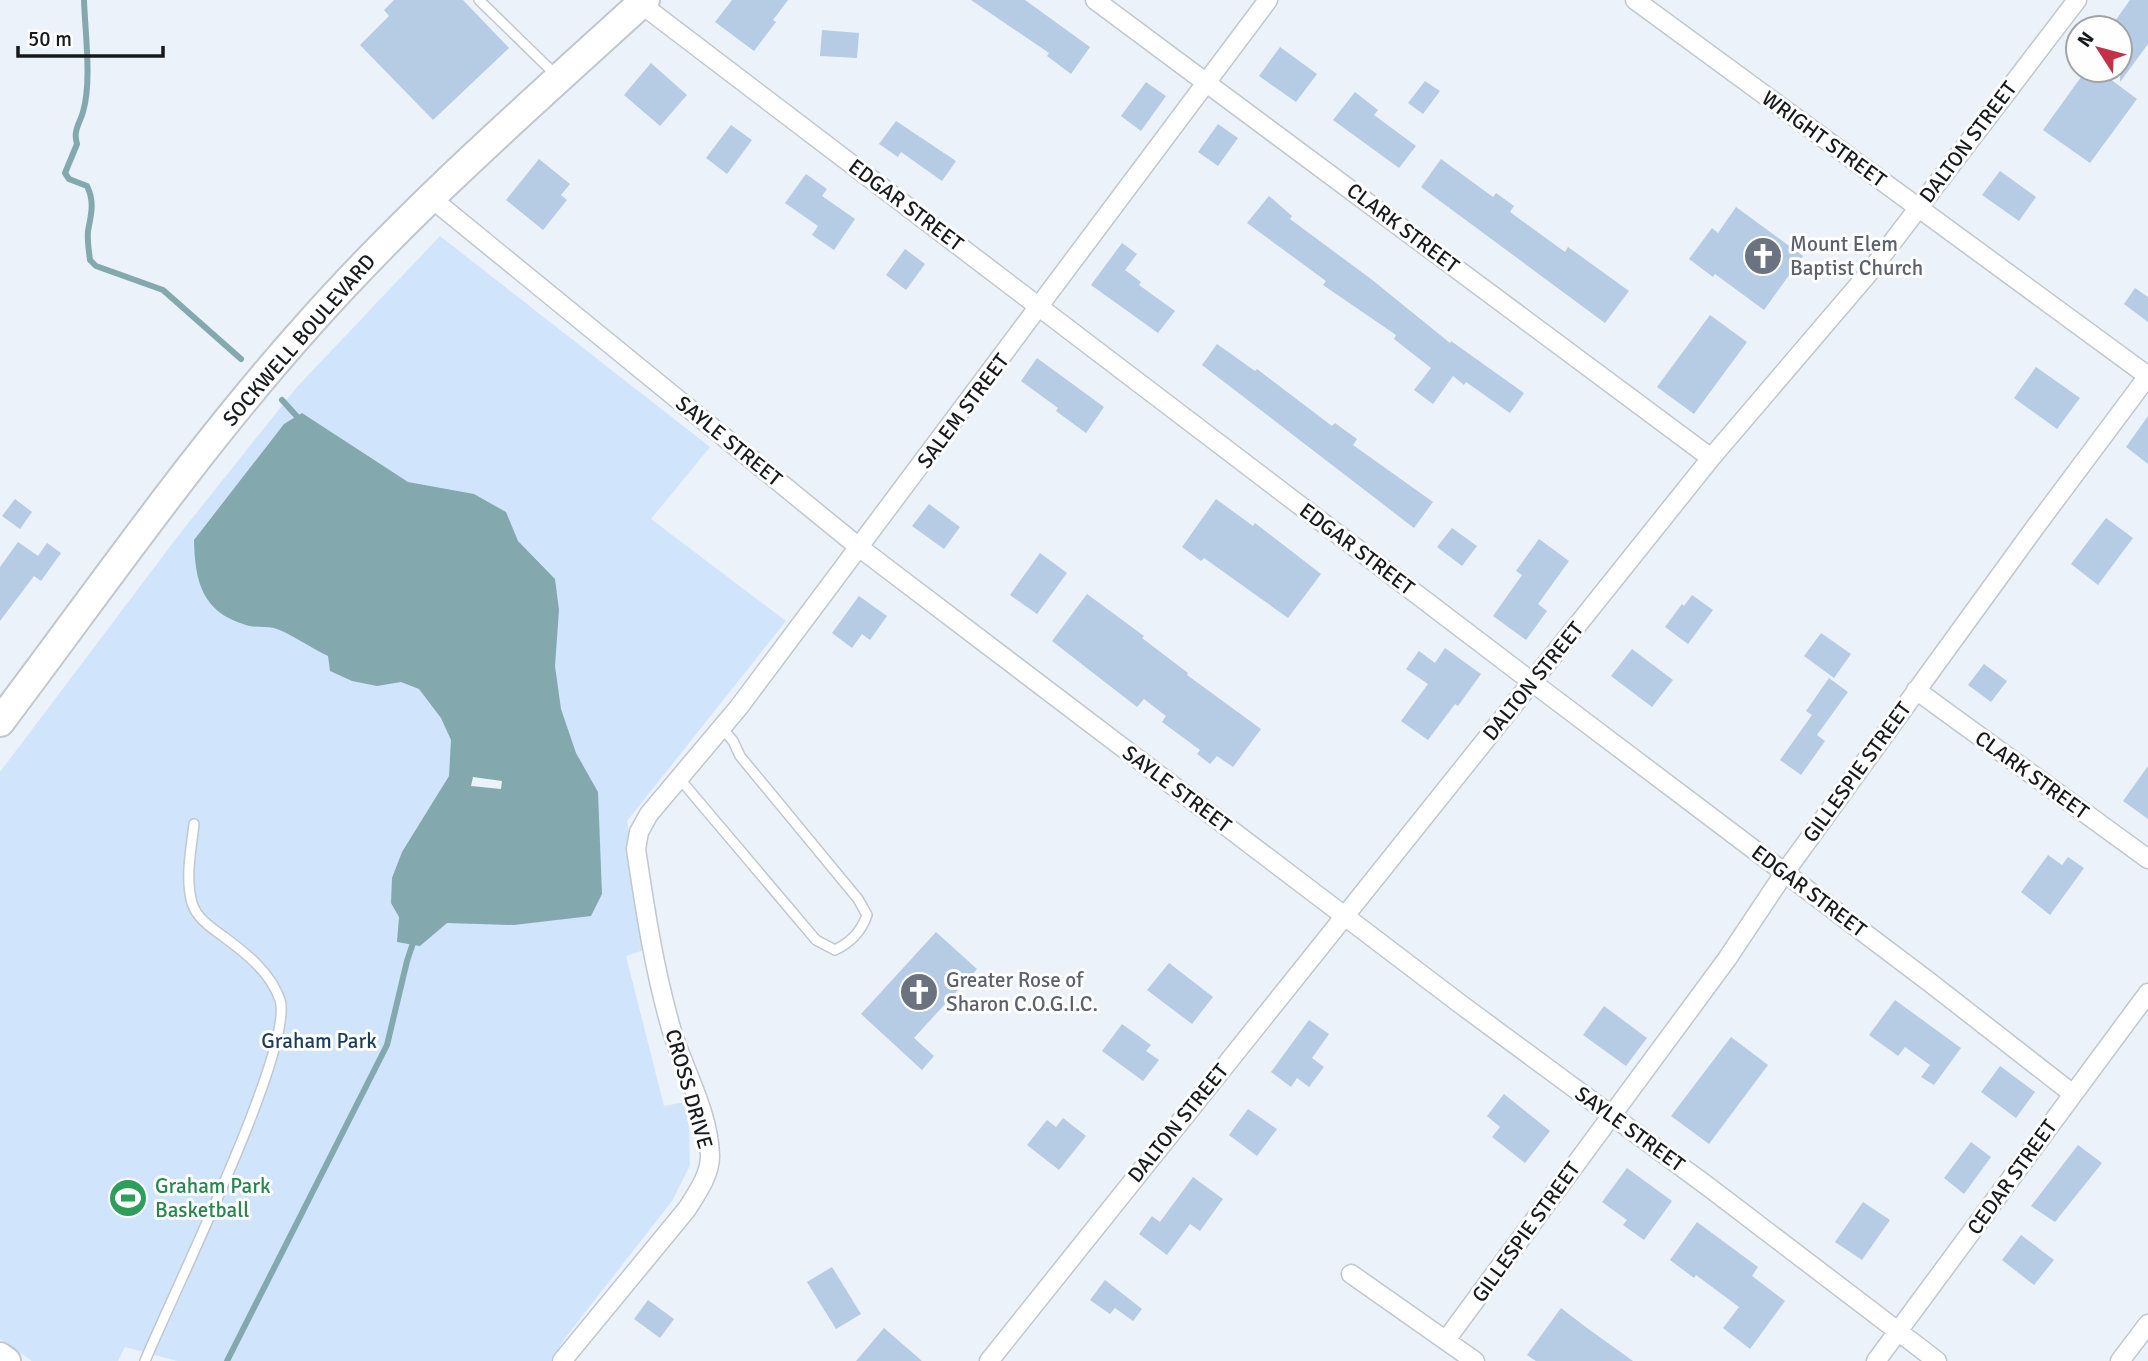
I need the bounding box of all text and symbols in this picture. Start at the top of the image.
scale bar [18,14,163,58]
north arrow [2064,14,2134,84]
text: 50 m [28,26,72,52]
text: N [2072,27,2100,52]
street label: DALTON STREET [1914,76,2023,208]
street label: WRIGHT STREET [1757,85,1892,193]
street label: EDGAR STREET [843,153,969,257]
street label: CLARK STREET [1342,177,1465,279]
place label: Mount Elem Baptist Church [1790,231,1923,281]
church icon: Mount Elem Baptist Church [1742,235,1784,277]
street label: SOCKWELL BOULEVARD [217,249,381,431]
street label: SALEM STREET [911,348,1015,473]
street label: SAYLE STREET [671,390,788,492]
street label: EDGAR STREET [1294,497,1420,601]
street label: DALTON STREET [1477,616,1589,746]
street label: GILLESPIE STREET [1797,696,1917,847]
street label: CLARK STREET [1970,725,2094,825]
street label: SAYLE STREET [1118,740,1237,839]
street label: EDGAR STREET [1746,839,1872,943]
place label: Greater Rose of Sharon C.O.G.I.C. [946,967,1098,1017]
church icon: Greater Rose of Sharon C.O.G.I.C. [898,971,940,1013]
street label: CROSS DRIVE [660,1026,718,1152]
park label: Graham Park [261,1028,377,1054]
street label: DALTON STREET [1122,1058,1234,1188]
street label: SAYLE STREET [1570,1080,1691,1178]
street label: CEDAR STREET [1961,1114,2063,1240]
street label: GILLESPIE STREET [1466,1156,1586,1307]
place label: Graham Park Basketball [155,1173,271,1223]
sports icon: Graham Park Basketball [107,1177,149,1219]

